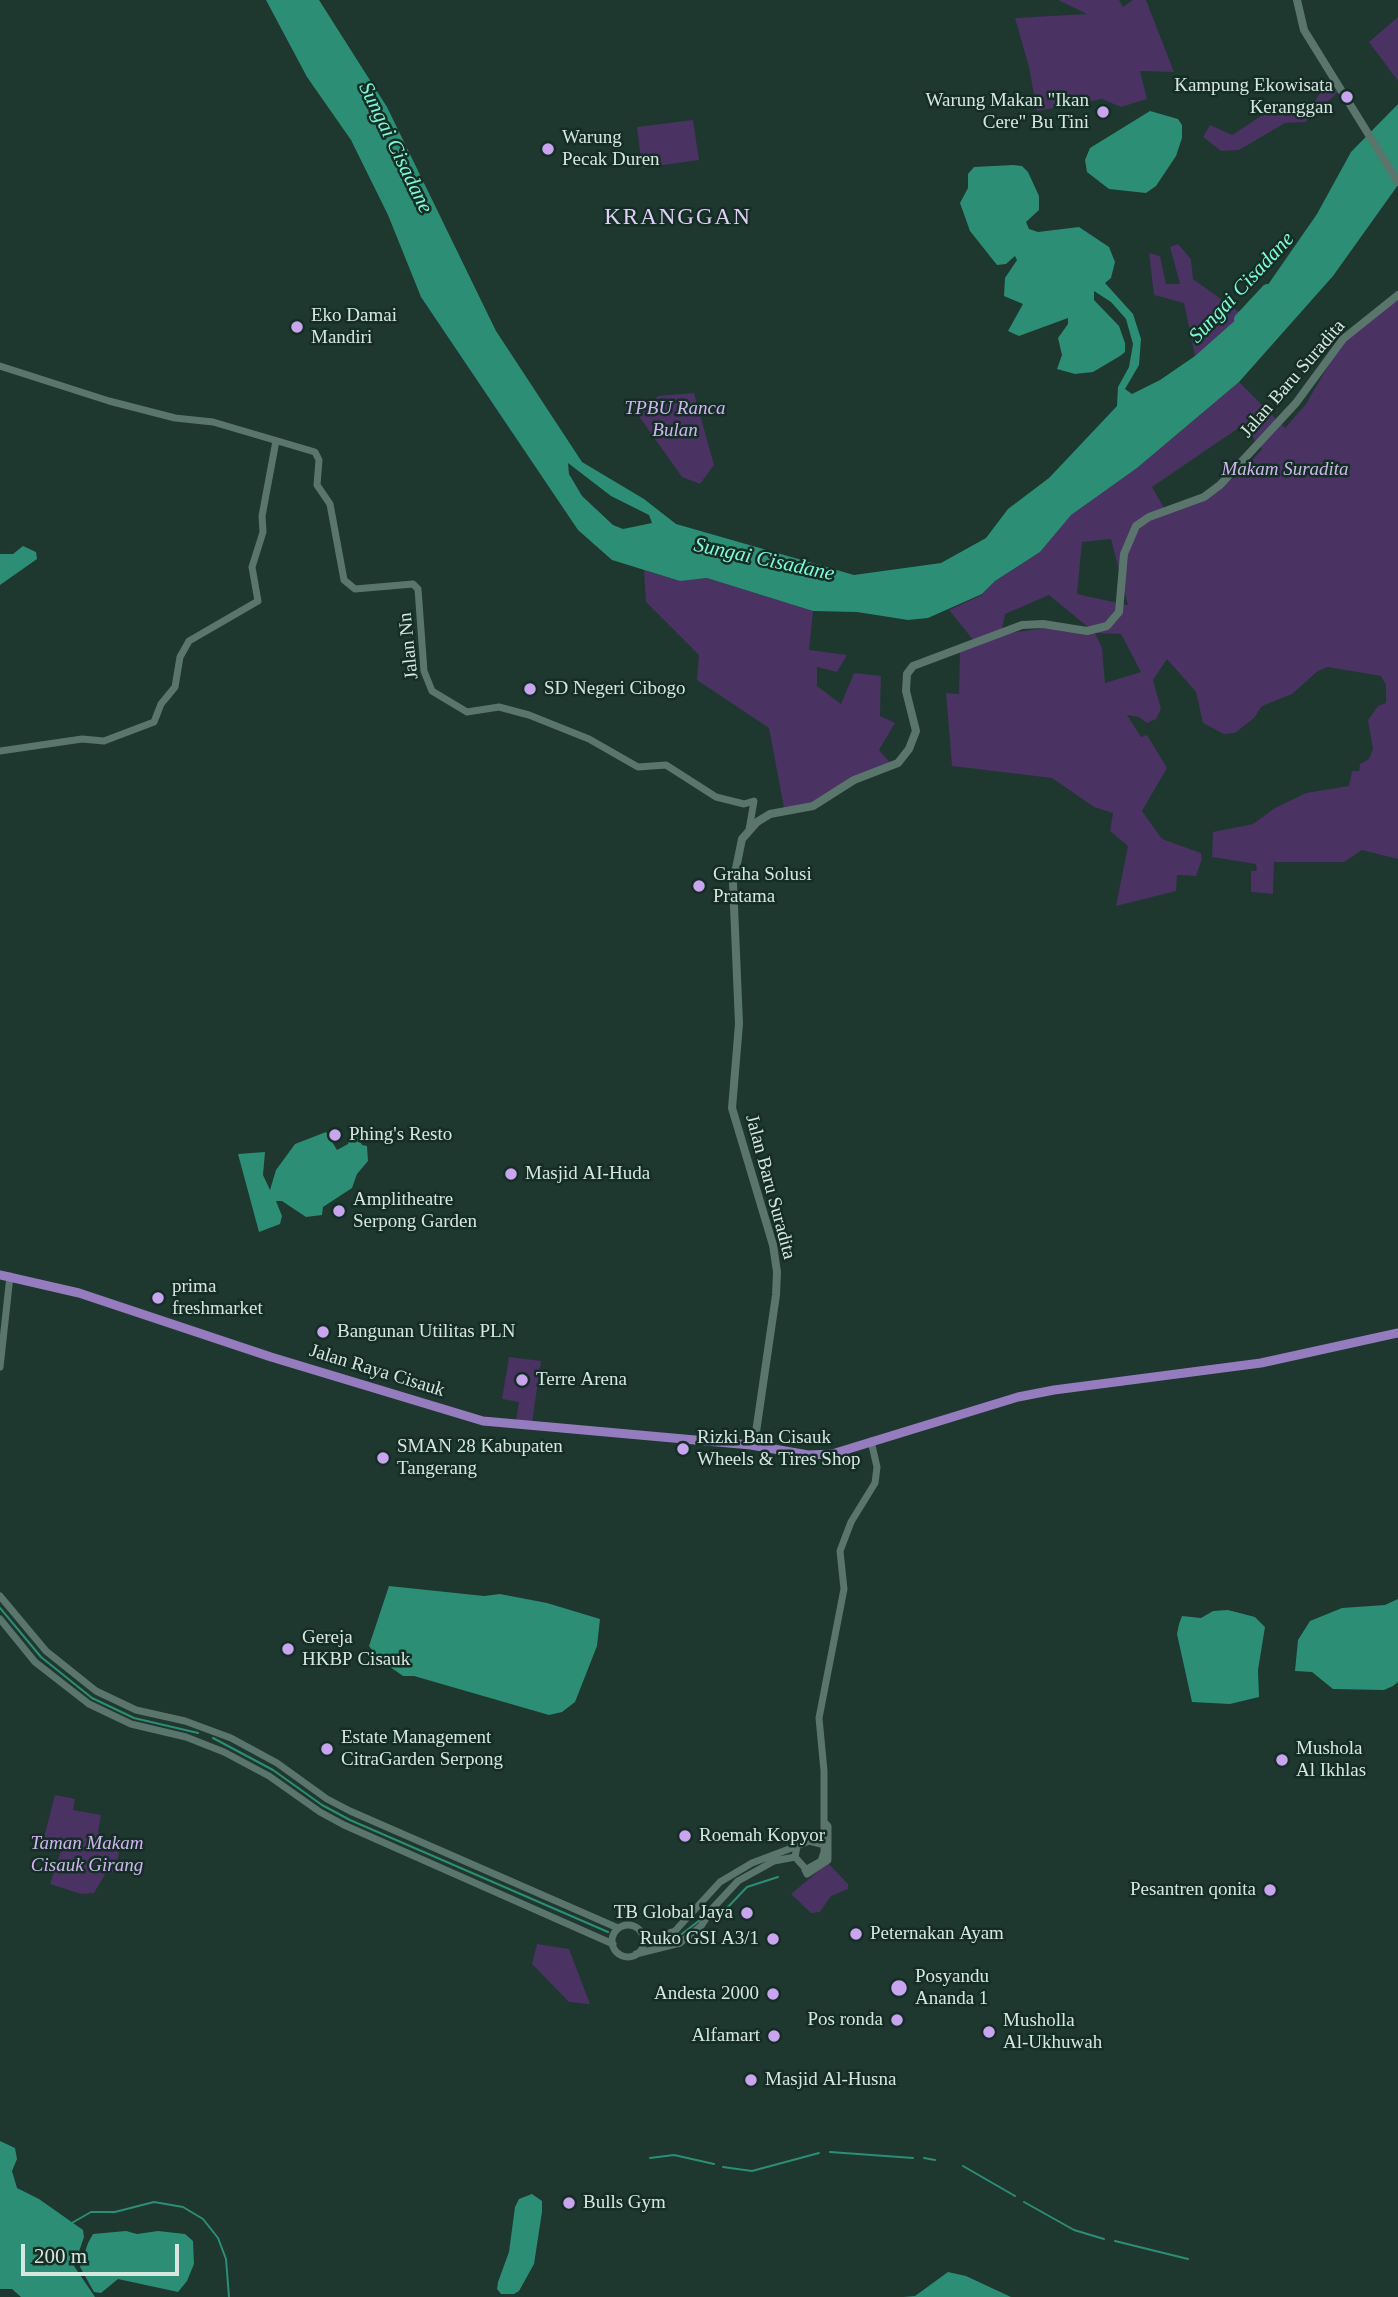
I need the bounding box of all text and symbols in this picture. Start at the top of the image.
place label: Kampung Ekowisata Keranggan [1174,75,1333,119]
water label: Sungai Cisadane [352,78,438,218]
marker: Kampung Ekowisata Keranggan [1339,89,1355,105]
place label: Warung Makan "Ikan Cere" Bu Tini [926,90,1089,134]
marker: Warung Makan "Ikan Cere" Bu Tini [1095,104,1111,120]
place label: Warung Pecak Duren [562,127,660,171]
marker: Warung Pecak Duren [540,141,556,157]
district label: KRANGGAN [605,204,751,232]
water label: Sungai Cisadane [1184,227,1300,349]
place label: Eko Damai Mandiri [311,305,397,349]
street label: Jalan Baru Suradita [1236,315,1350,443]
marker: Eko Damai Mandiri [289,319,305,335]
park label: TPBU Ranca Bulan [625,398,725,442]
park label: Makam Suradita [1221,459,1349,481]
water label: Sungai Cisadane [691,533,837,587]
street label: Jalan Nn [394,611,424,681]
place label: SD Negeri Cibogo [544,678,685,700]
marker: SD Negeri Cibogo [522,681,538,697]
place label: Graha Solusi Pratama [713,864,812,908]
marker: Graha Solusi Pratama [691,878,707,894]
street label: Jalan Baru Suradita [740,1112,800,1262]
place label: Phing's Resto [349,1124,452,1146]
marker: Phing's Resto [327,1127,343,1143]
place label: Masjid AI-Huda [525,1163,650,1185]
marker: Masjid AI-Huda [503,1166,519,1182]
place label: Amplitheatre Serpong Garden [353,1189,477,1233]
marker: Amplitheatre Serpong Garden [331,1203,347,1219]
place label: prima freshmarket [172,1276,263,1320]
marker: prima freshmarket [150,1290,166,1306]
place label: Bangunan Utilitas PLN [337,1321,515,1343]
marker: Bangunan Utilitas PLN [315,1324,331,1340]
street label: Jalan Raya Cisauk [307,1340,447,1402]
place label: Terre Arena [536,1369,627,1391]
marker: Terre Arena [514,1372,530,1388]
place label: Rizki Ban Cisauk Wheels & Tires Shop [697,1427,860,1471]
place label: SMAN 28 Kabupaten Tangerang [397,1436,563,1480]
marker: Rizki Ban Cisauk Wheels & Tires Shop [675,1441,691,1457]
marker: SMAN 28 Kabupaten Tangerang [375,1450,391,1466]
place label: Gereja HKBP Cisauk [302,1627,410,1671]
marker: Gereja HKBP Cisauk [280,1641,296,1657]
place label: Estate Management CitraGarden Serpong [341,1727,503,1771]
place label: Mushola Al Ikhlas [1296,1738,1366,1782]
marker: Estate Management CitraGarden Serpong [319,1741,335,1757]
marker: Mushola Al Ikhlas [1274,1752,1290,1768]
place label: Roemah Kopyor [699,1825,825,1847]
marker: Roemah Kopyor [677,1828,693,1844]
park label: Taman Makam Cisauk Girang [31,1833,143,1877]
place label: Pesantren qonita [1130,1879,1256,1901]
marker: Pesantren qonita [1262,1882,1278,1898]
place label: TB Global Jaya [614,1902,733,1924]
marker: TB Global Jaya [739,1905,755,1921]
place label: Peternakan Ayam [870,1923,1004,1945]
marker: Peternakan Ayam [848,1926,864,1942]
place label: Ruko GSI A3/1 [640,1928,759,1950]
marker: Ruko GSI A3/1 [765,1931,781,1947]
place label: Posyandu Ananda 1 [915,1966,989,2010]
marker: Posyandu Ananda 1 [889,1978,909,1998]
place label: Andesta 2000 [654,1983,759,2005]
marker: Andesta 2000 [765,1986,781,2002]
place label: Pos ronda [808,2009,883,2031]
place label: Musholla Al-Ukhuwah [1003,2010,1102,2054]
marker: Pos ronda [889,2012,905,2028]
marker: Musholla Al-Ukhuwah [981,2024,997,2040]
place label: Alfamart [691,2025,760,2047]
marker: Alfamart [766,2028,782,2044]
place label: Masjid Al-Husna [765,2069,896,2091]
marker: Masjid Al-Husna [743,2072,759,2088]
place label: Bulls Gym [583,2192,666,2214]
marker: Bulls Gym [561,2195,577,2211]
scale bar [24,2230,182,2274]
text: 200 m [34,2244,87,2268]

